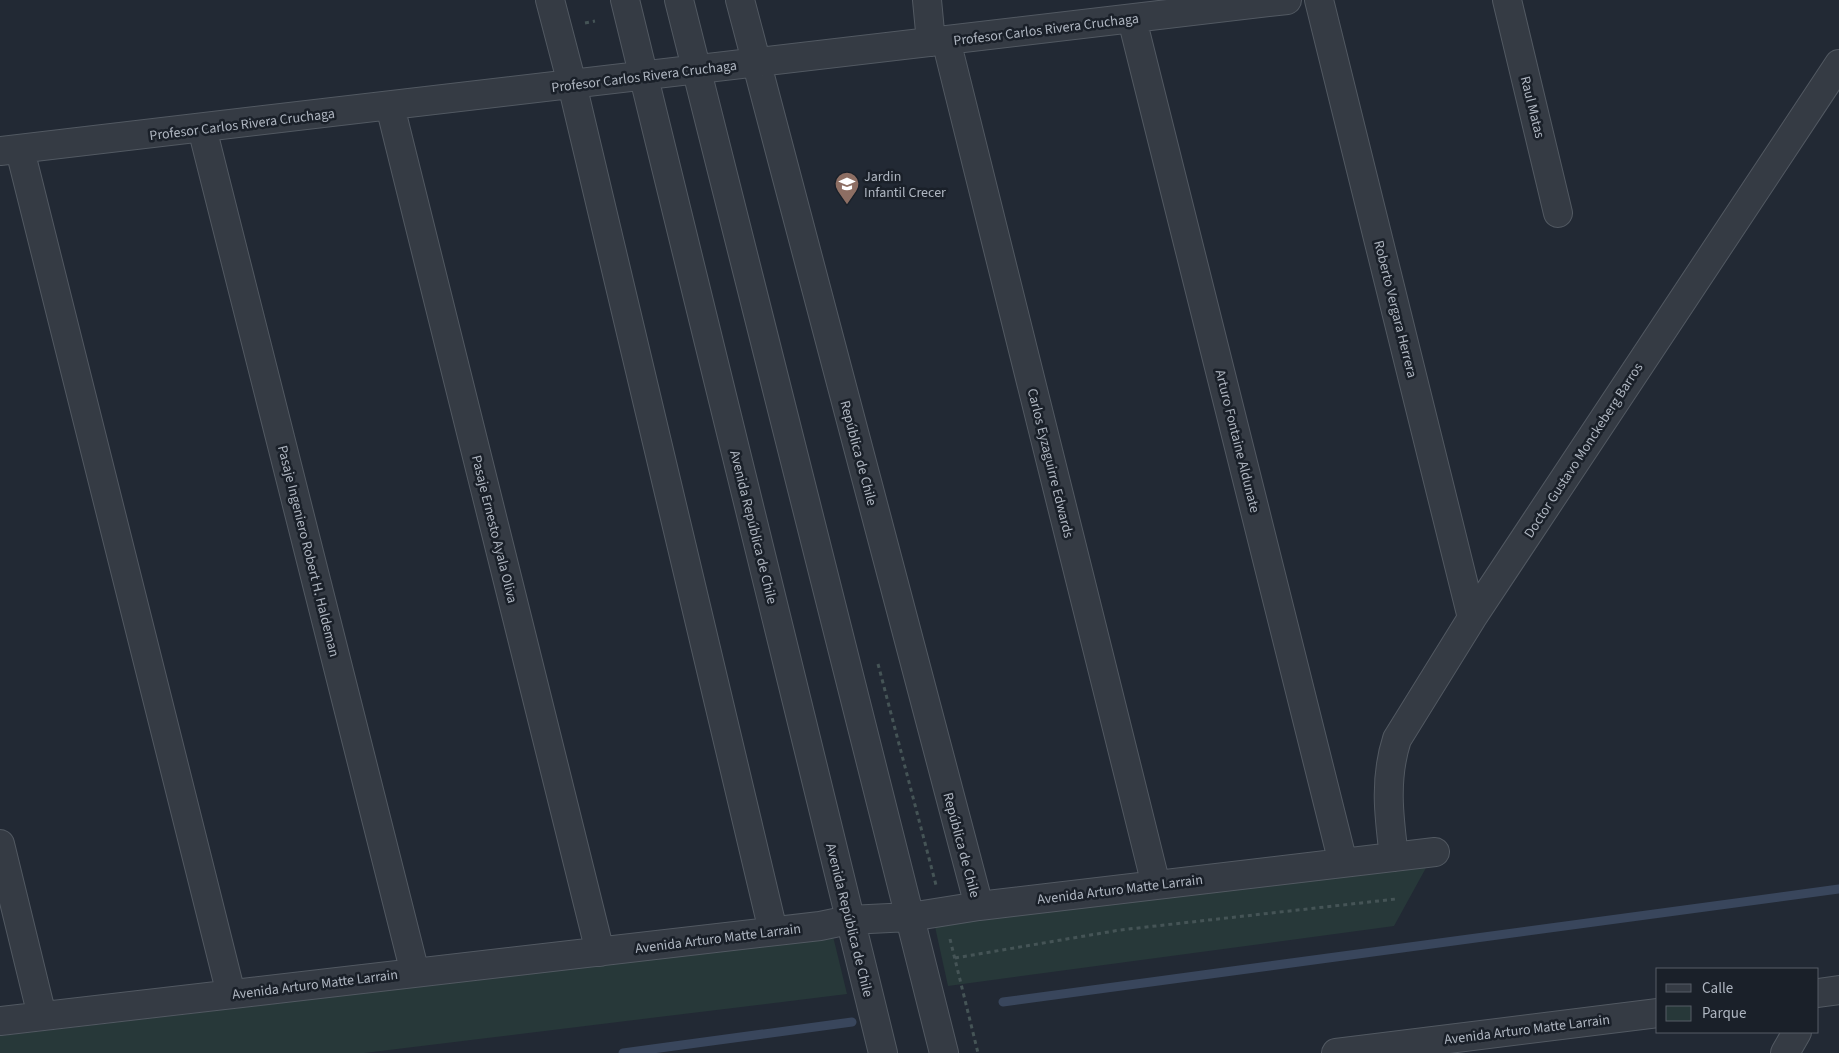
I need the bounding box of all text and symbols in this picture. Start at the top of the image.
street label: Profesor Carlos Rivera Cruchaga [952,9,1140,51]
street label: Profesor Carlos Rivera Cruchaga [550,56,738,98]
street label: Raul Matas [1515,74,1549,141]
street label: Profesor Carlos Rivera Cruchaga [148,104,336,146]
place label: Jardin Infantil Crecer [864,167,946,203]
school or university icon: Jardin Infantil Crecer [834,171,860,205]
street label: Roberto Vergara Herrera [1368,238,1422,380]
street label: Doctor Gustavo Monckeberg Barros [1520,359,1648,542]
street label: Arturo Fontaine Aldunate [1210,368,1265,515]
street label: Carlos Eyzaguirre Edwards [1022,386,1078,540]
street label: República de Chile [834,398,882,508]
street label: Pasaje Ingeniero Robert H. Haldeman [272,443,344,659]
street label: Avenida República de Chile [724,448,782,606]
street label: Pasaje Ernesto Ayala Oliva [466,453,522,605]
street label: República de Chile [937,790,985,900]
street label: Avenida República de Chile [820,841,878,999]
street label: Avenida Arturo Matte Larrain [1036,870,1204,910]
street label: Avenida Arturo Matte Larrain [634,919,802,959]
street label: Avenida Arturo Matte Larrain [231,965,399,1005]
legend [1656,968,1819,1033]
text: Calle [1702,978,1733,999]
text: Parque [1702,1003,1746,1024]
street label: Avenida Arturo Matte Larrain [1443,1010,1611,1050]

